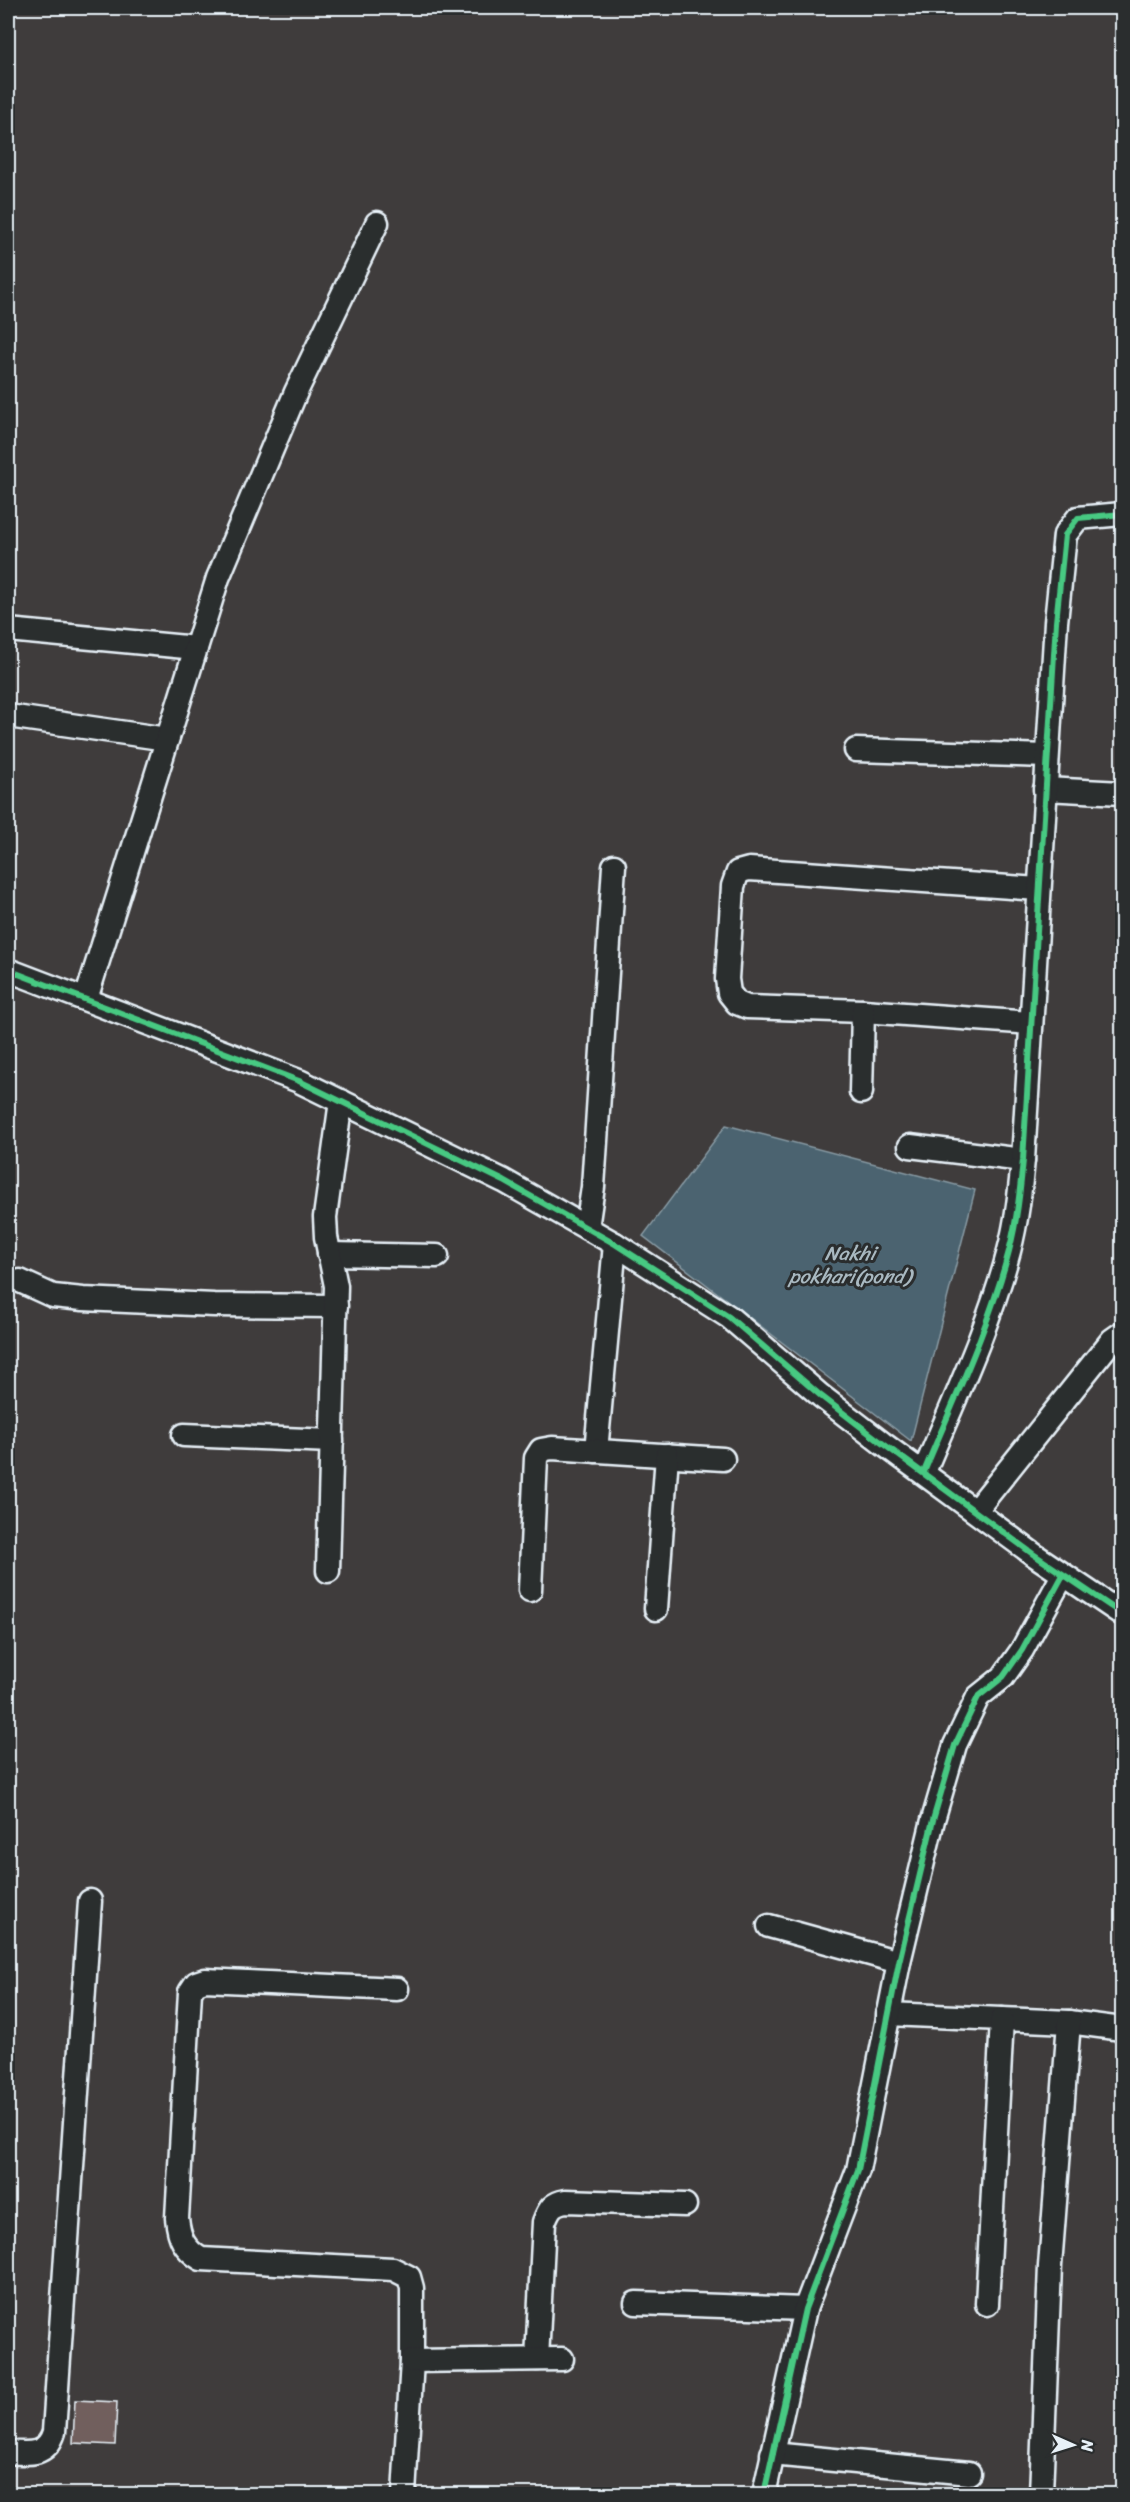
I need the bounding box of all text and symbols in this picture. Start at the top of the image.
water label: Nakhi pokhari(pond) [787,1236,915,1294]
north arrow [1043,2415,1103,2475]
text: N [1073,2438,1102,2453]

